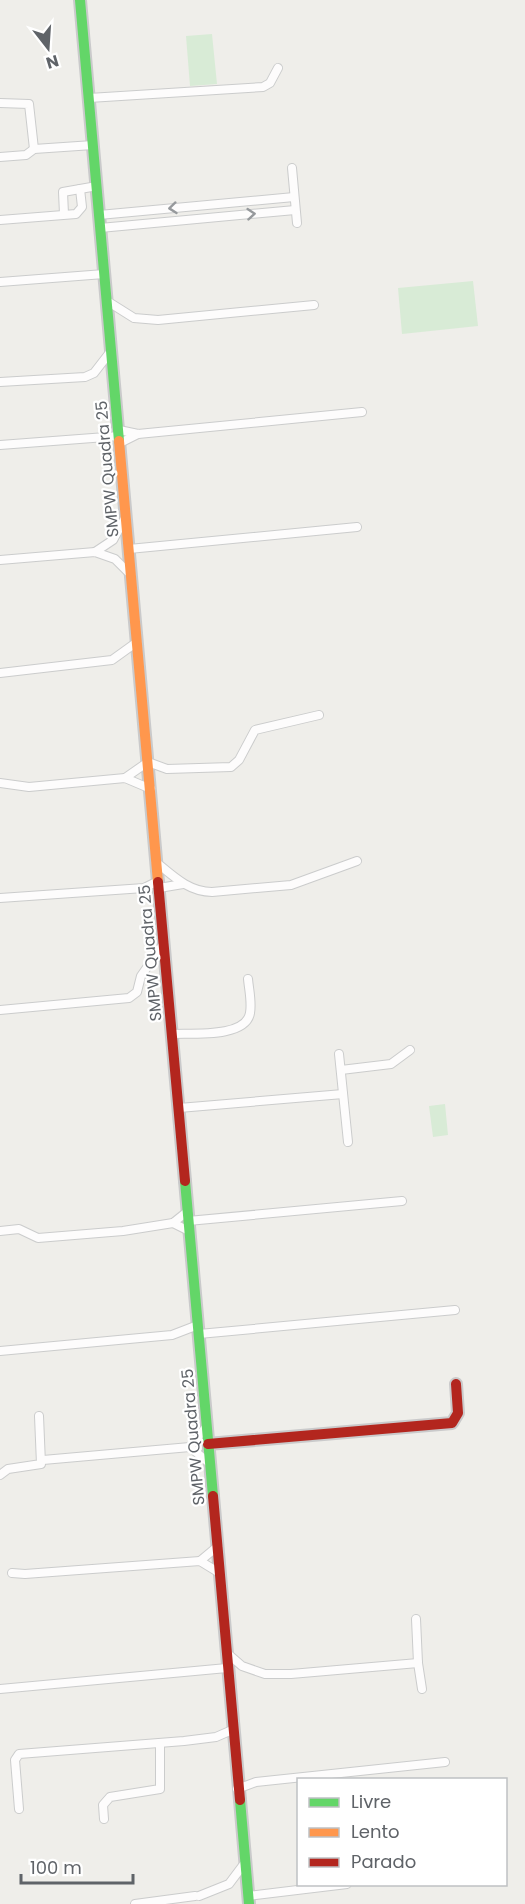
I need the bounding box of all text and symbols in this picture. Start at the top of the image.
north arrow [18,18,78,78]
text: N [43,49,61,75]
one-way arrow [169,201,178,214]
one-way arrow [246,208,256,221]
street label: SMPW Quadra 25 [90,400,124,538]
street label: SMPW Quadra 25 [133,884,167,1022]
street label: SMPW Quadra 25 [176,1368,210,1506]
legend [297,1778,507,1886]
text: Livre [351,1789,391,1814]
text: Lento [351,1819,400,1844]
scale bar [21,1847,134,1885]
text: Parado [351,1849,416,1874]
text: 100 m [30,1855,82,1880]

